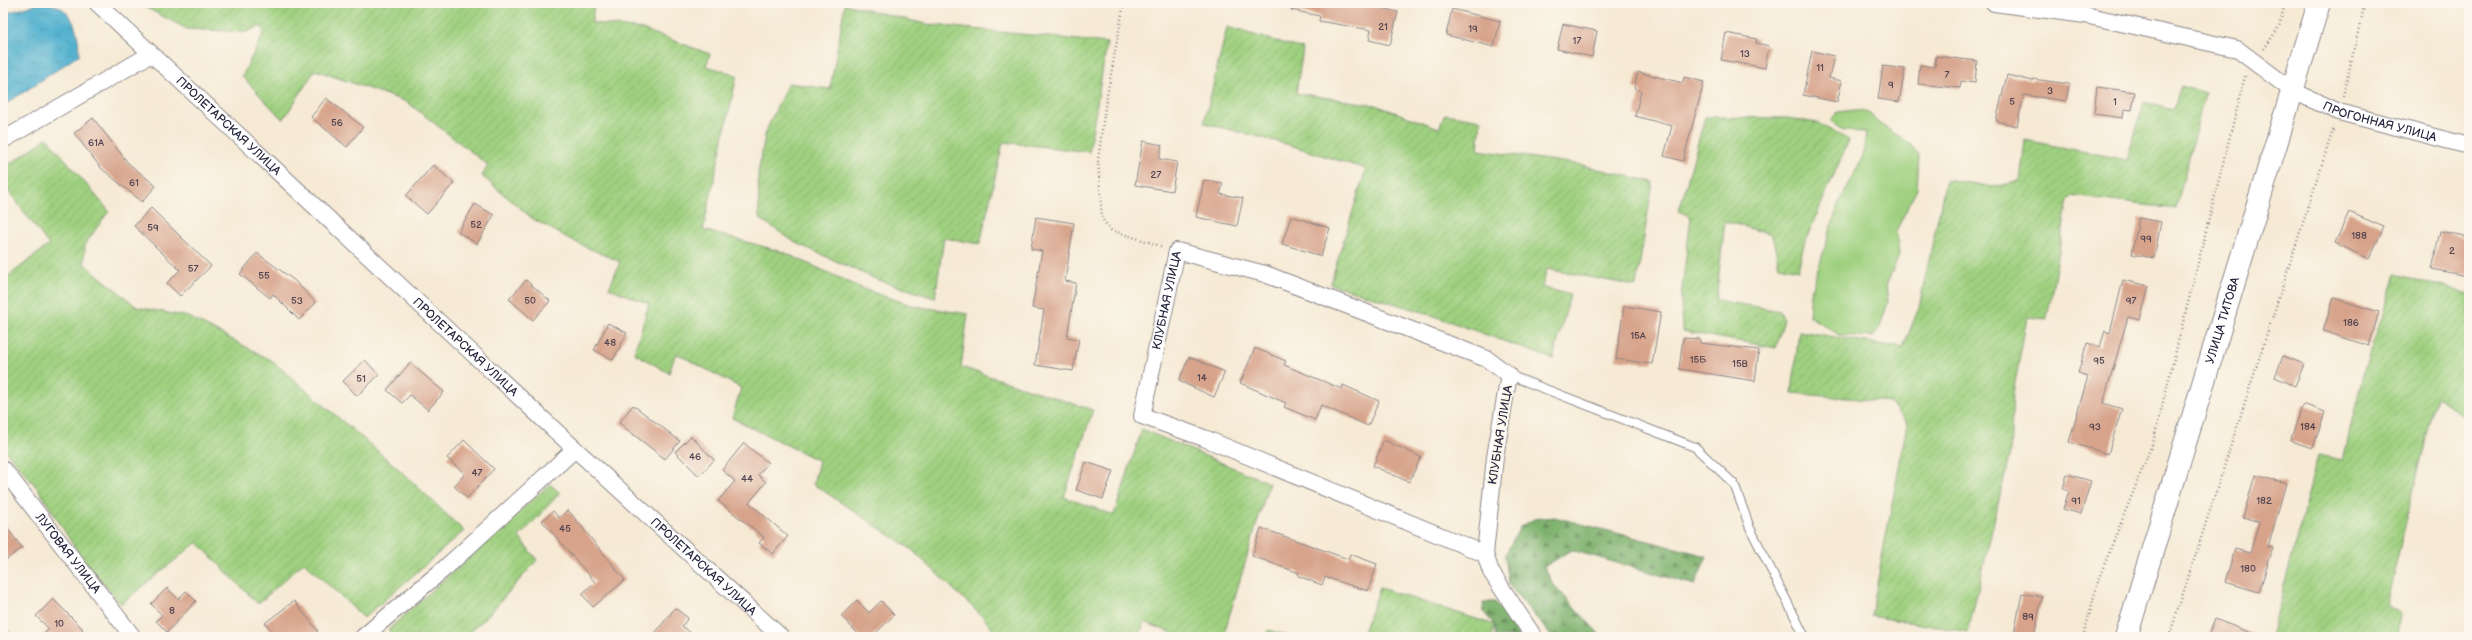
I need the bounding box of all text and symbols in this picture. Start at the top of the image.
house number: 21 [1378,21,1388,33]
house number: 19 [1468,23,1478,35]
house number: 17 [1573,35,1581,47]
house number: 13 [1740,48,1750,60]
house number: 11 [1816,62,1824,74]
house number: 7 [1945,69,1950,81]
street label: ПРОЛЕТАРСКАЯ УЛИЦА [173,74,284,179]
house number: 9 [1888,79,1894,91]
house number: 3 [2047,85,2053,97]
house number: 5 [2009,96,2015,108]
house number: 1 [2113,96,2117,108]
street label: ПРОГОННАЯ УЛИЦА [2320,99,2439,145]
house number: 56 [331,117,343,129]
house number: 61А [88,137,105,149]
house number: 27 [1151,169,1161,181]
house number: 61 [129,177,139,189]
house number: 52 [470,219,482,231]
house number: 59 [147,222,159,234]
house number: 188 [2351,230,2367,242]
house number: 99 [2140,233,2152,245]
house number: 2 [2449,245,2455,257]
street label: КЛУБНАЯ УЛИЦА [1149,249,1185,351]
house number: 57 [188,263,198,275]
house number: 55 [258,270,270,282]
street label: УЛИЦА ТИТОВА [2203,275,2243,366]
house number: 53 [291,295,303,307]
street label: ПРОЛЕТАРСКАЯ УЛИЦА [410,295,521,400]
house number: 50 [524,295,536,307]
house number: 97 [2126,295,2136,307]
house number: 186 [2343,317,2359,329]
house number: 15А [1630,330,1647,342]
house number: 48 [604,337,616,349]
house number: 15Б [1690,354,1706,366]
house number: 95 [2093,355,2105,367]
house number: 15В [1732,358,1749,370]
house number: 14 [1197,372,1207,384]
house number: 51 [356,373,366,385]
street label: КЛУБНАЯ УЛИЦА [1485,384,1516,486]
house number: 93 [2089,421,2101,433]
house number: 184 [2300,421,2316,433]
house number: 46 [689,451,701,463]
house number: 47 [471,467,483,479]
house number: 44 [741,473,753,485]
house number: 91 [2071,495,2081,507]
house number: 182 [2256,495,2272,507]
street label: ЛУГОВАЯ УЛИЦА [31,509,104,597]
street label: ПРОЛЕТАРСКАЯ УЛИЦА [647,515,760,619]
house number: 45 [559,523,571,535]
house number: 180 [2240,563,2256,575]
house number: 8 [169,605,175,617]
house number: 89 [2022,611,2034,623]
house number: 10 [54,618,64,630]

